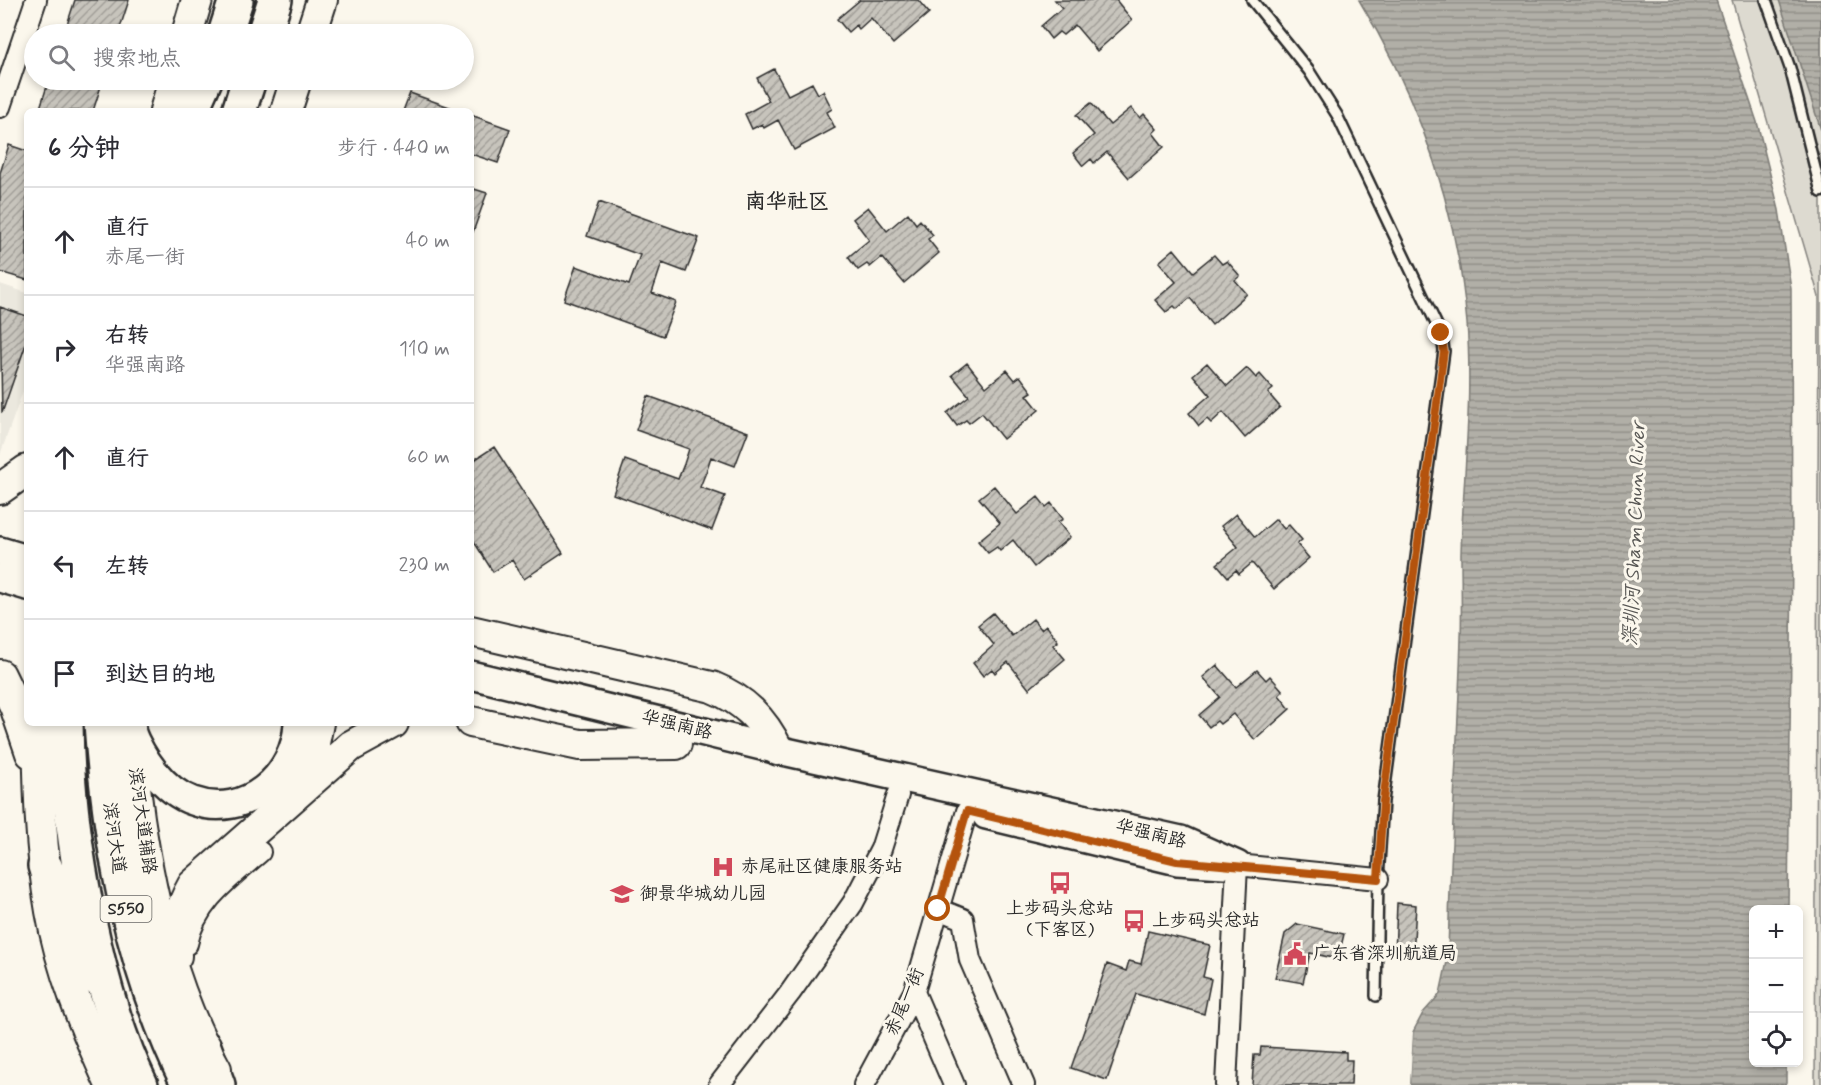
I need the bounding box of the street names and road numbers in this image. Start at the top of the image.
street label: 华强南路 [639,705,715,745]
street label: 滨河大道辅路 [123,766,161,876]
street label: 滨河大道 [97,801,131,875]
street label: 华强南路 [1113,814,1189,854]
road number: S550 [100,896,152,922]
street label: 赤尾一街 [880,964,930,1040]

